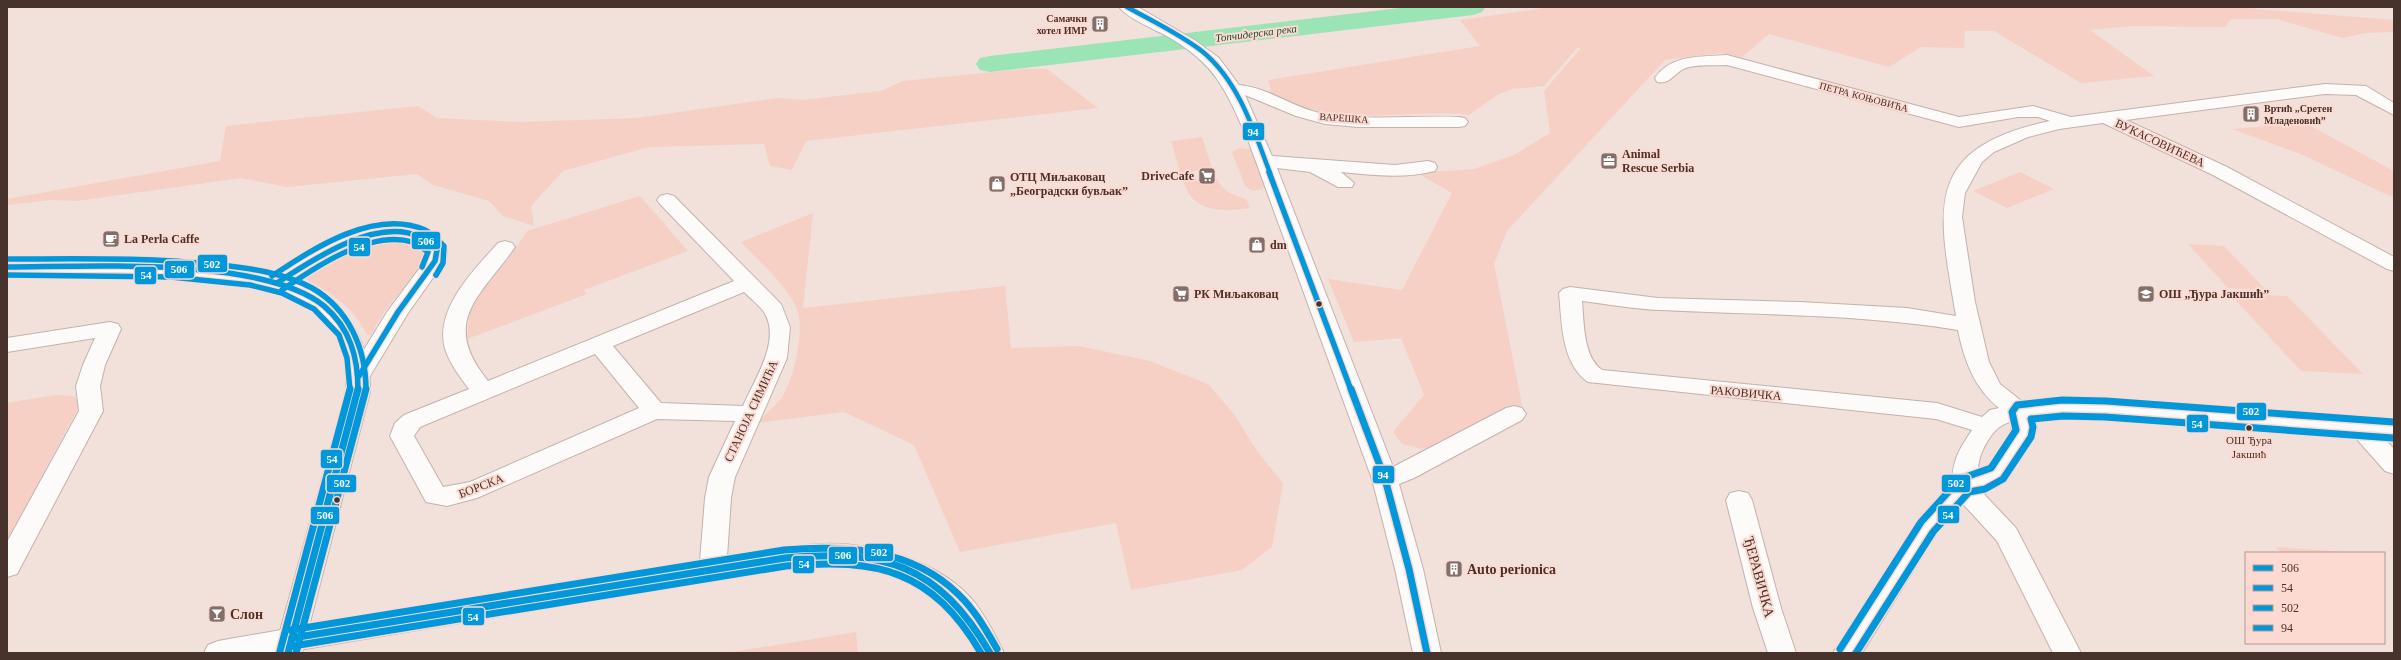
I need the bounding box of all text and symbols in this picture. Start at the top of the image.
place label: Самачки хотел ИМР [1037,13,1087,36]
building icon: Самачки хотел ИМР [1090,14,1110,34]
water label: Топчидерска река [1214,22,1298,44]
street label: ПЕТРА КОЊОВИЋА [1818,80,1910,114]
place label: Вртић „Сретен Младеновић” [2264,103,2332,126]
building icon: Вртић „Сретен Младеновић” [2241,104,2261,124]
street label: ВАРЕШКА [1319,111,1370,125]
street label: ВУКАСОВИЋЕВА [2113,116,2207,170]
line badge: 94 [1242,122,1265,141]
text: 94 [1248,126,1259,138]
place label: Animal Rescue Serbia [1622,147,1694,175]
office icon: Animal Rescue Serbia [1599,151,1619,171]
supermarket icon: DriveCafe [1197,166,1217,186]
place label: DriveCafe [1141,169,1195,183]
place label: ОТЦ Миљаковац „Београдски бувљак” [1010,170,1128,198]
shop icon: ОТЦ Миљаковац „Београдски бувљак” [987,174,1007,194]
cafe icon: La Perla Caffe [101,229,121,249]
line badge: 506 [411,231,441,250]
place label: La Perla Caffe [124,232,200,246]
text: 506 [418,235,435,247]
shop icon: dm [1247,235,1267,255]
line badge: 54 [348,237,371,257]
place label: dm [1270,238,1287,252]
text: 54 [354,241,365,253]
line badge: 502 [197,254,228,273]
text: 502 [204,258,221,270]
line badge: 506 [164,260,195,279]
text: 506 [171,263,188,275]
line badge: 54 [134,266,157,285]
text: 54 [141,269,152,281]
supermarket icon: РК Миљаковац [1171,284,1191,304]
school or university icon: ОШ „Ђура Јакшић” [2136,284,2156,304]
place label: РК Миљаковац [1194,287,1279,301]
place label: ОШ „Ђура Јакшић” [2159,287,2269,301]
unlabelled marker [1314,299,1324,309]
street label: СТАНОЈА СИМИЋА [721,358,781,464]
street label: РАКОВИЧКА [1710,383,1782,403]
line badge: 502 [2236,402,2267,421]
text: 502 [2243,405,2260,417]
line badge: 54 [2186,414,2209,433]
text: 54 [2192,418,2203,430]
marker: ОШ Ђура Јакшић [2244,423,2254,433]
place label: ОШ Ђура Јакшић [2226,434,2272,460]
line badge: 54 [320,449,343,469]
text: 54 [327,453,338,465]
line badge: 94 [1372,465,1395,484]
text: 94 [1378,469,1389,481]
street label: БОРСКА [457,471,506,501]
line badge: 502 [326,474,357,493]
line badge: 502 [1941,474,1971,493]
text: 502 [334,477,351,489]
text: 502 [1948,477,1965,489]
unlabelled marker [332,495,342,505]
line badge: 54 [1937,505,1960,524]
line badge: 506 [310,506,340,525]
text: 506 [317,509,334,521]
text: 54 [1943,509,1954,521]
street label: ЂЕРАВИЧКА [1741,535,1777,620]
line badge: 502 [864,543,894,562]
line badge: 506 [828,546,858,565]
text: 502 [871,546,888,558]
text: 506 [835,549,852,561]
legend [2245,552,2385,644]
line badge: 54 [792,555,815,574]
text: 54 [799,558,810,570]
building icon: Auto perionica [1444,559,1464,579]
text: 506 [2281,561,2299,575]
place label: Auto perionica [1467,562,1556,577]
text: 54 [2281,581,2293,595]
text: 502 [2281,601,2299,615]
bar icon: Слон [207,604,227,624]
place label: Слон [230,607,263,622]
line badge: 54 [462,607,485,626]
text: 54 [468,611,479,623]
text: 94 [2281,621,2293,635]

